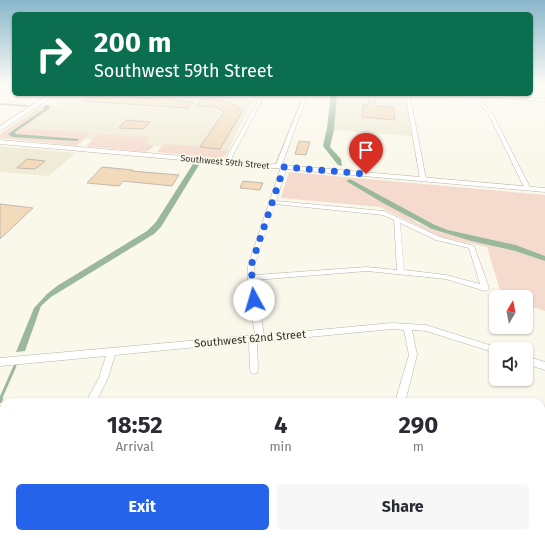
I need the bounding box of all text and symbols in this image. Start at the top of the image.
text: 200 m [94,26,172,59]
icon: right [28,28,80,80]
text: Southwest 59th Street [94,60,273,82]
pin [349,133,383,174]
icon: arrive [355,139,377,161]
street label: Southwest 59th Street [180,153,271,171]
position arrow [233,279,275,321]
north arrow [489,290,533,334]
map controls [489,290,533,386]
street label: Southwest 62nd Street [194,328,306,350]
button: sound [489,342,533,386]
text: 18:52 [107,411,163,439]
text: 4 [274,411,287,439]
text: 290 [399,411,438,439]
text: Arrival [116,439,154,454]
text: min [269,439,292,454]
text: m [413,439,424,454]
button: Exit [16,484,269,530]
button: Share [277,484,529,530]

